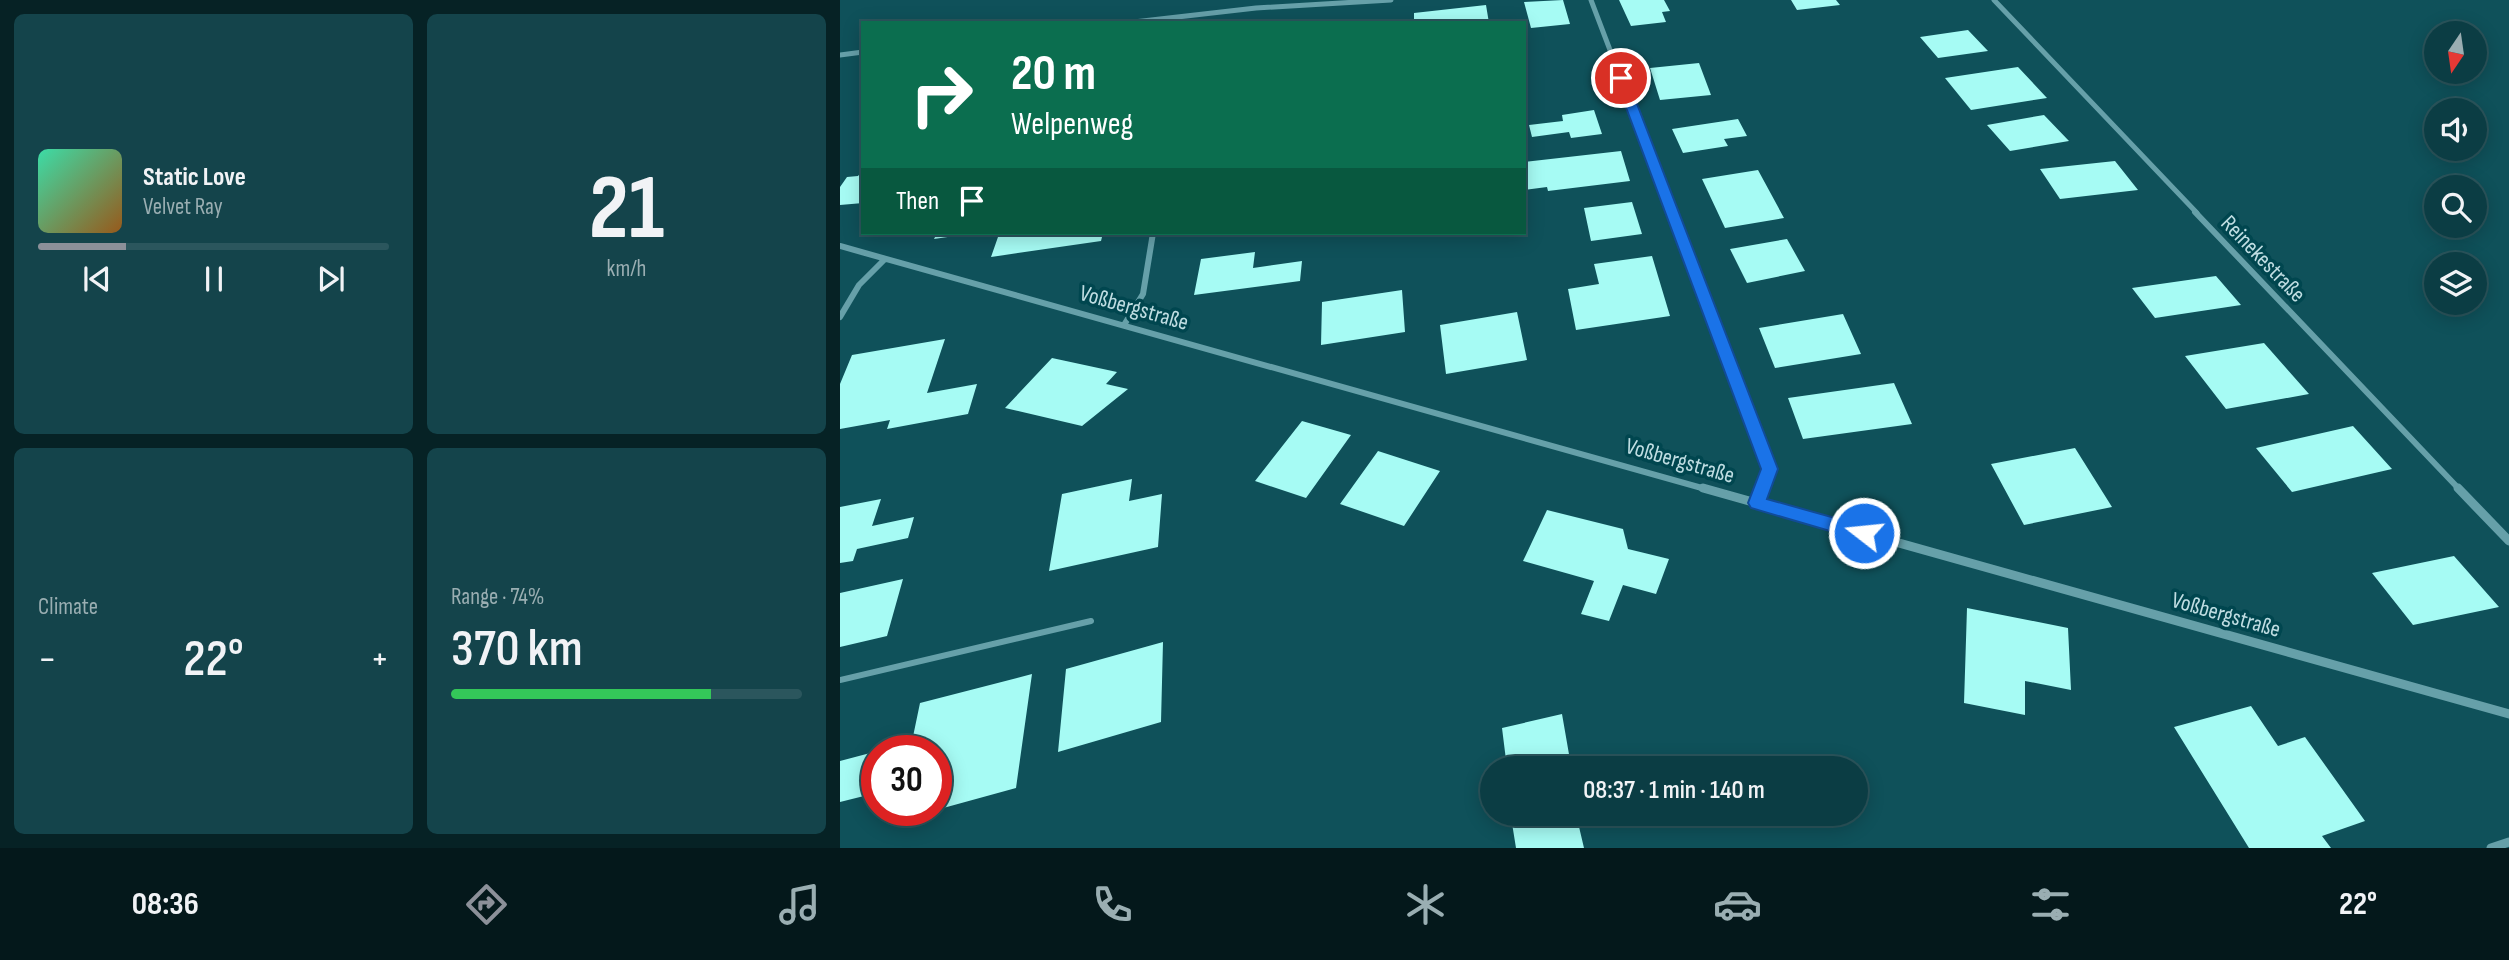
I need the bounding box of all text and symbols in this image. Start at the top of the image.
north arrow [2424,21,2487,84]
map controls [2424,21,2487,315]
text: 20 m [1011,45,1096,104]
pin [1591,48,1651,108]
icon: right [896,49,987,140]
icon: arrive [1602,59,1640,97]
button: sound [2424,98,2487,161]
text: Welpenweg [1011,105,1133,144]
text: 21 [589,155,664,264]
text: Static Love [143,162,246,193]
button: search [2424,175,2487,238]
icon: arrive [953,182,991,220]
text: Then [896,186,939,217]
text: Velvet Ray [143,193,223,221]
street label: Reinekestraße [2215,210,2311,308]
button: layers [2424,252,2487,315]
text: km/h [607,255,646,283]
icon: previous [78,260,116,298]
icon: pause [195,260,233,298]
icon: next [312,260,350,298]
street label: Voßbergstraße [1076,279,1192,337]
street label: Voßbergstraße [1622,432,1738,490]
position arrow [1827,496,1901,570]
text: Range · 74% [451,583,545,611]
street label: Voßbergstraße [2168,586,2284,644]
text: Climate [38,593,98,621]
text: 370 km [451,618,583,681]
text: 22° [183,628,244,691]
text: − [38,637,57,682]
text: + [370,637,389,682]
speed limit sign: 30 [861,735,952,826]
text: 08:37 · 1 min · 140 m [1583,775,1765,806]
icon: directions [462,880,511,929]
icon: music [775,880,824,929]
icon: phone [1088,880,1137,929]
icon: climate [1401,880,1450,929]
icon: car [1713,880,1762,929]
icon: filters [2026,880,2075,929]
text: 08:36 [132,885,199,924]
text: 22° [2339,885,2377,924]

